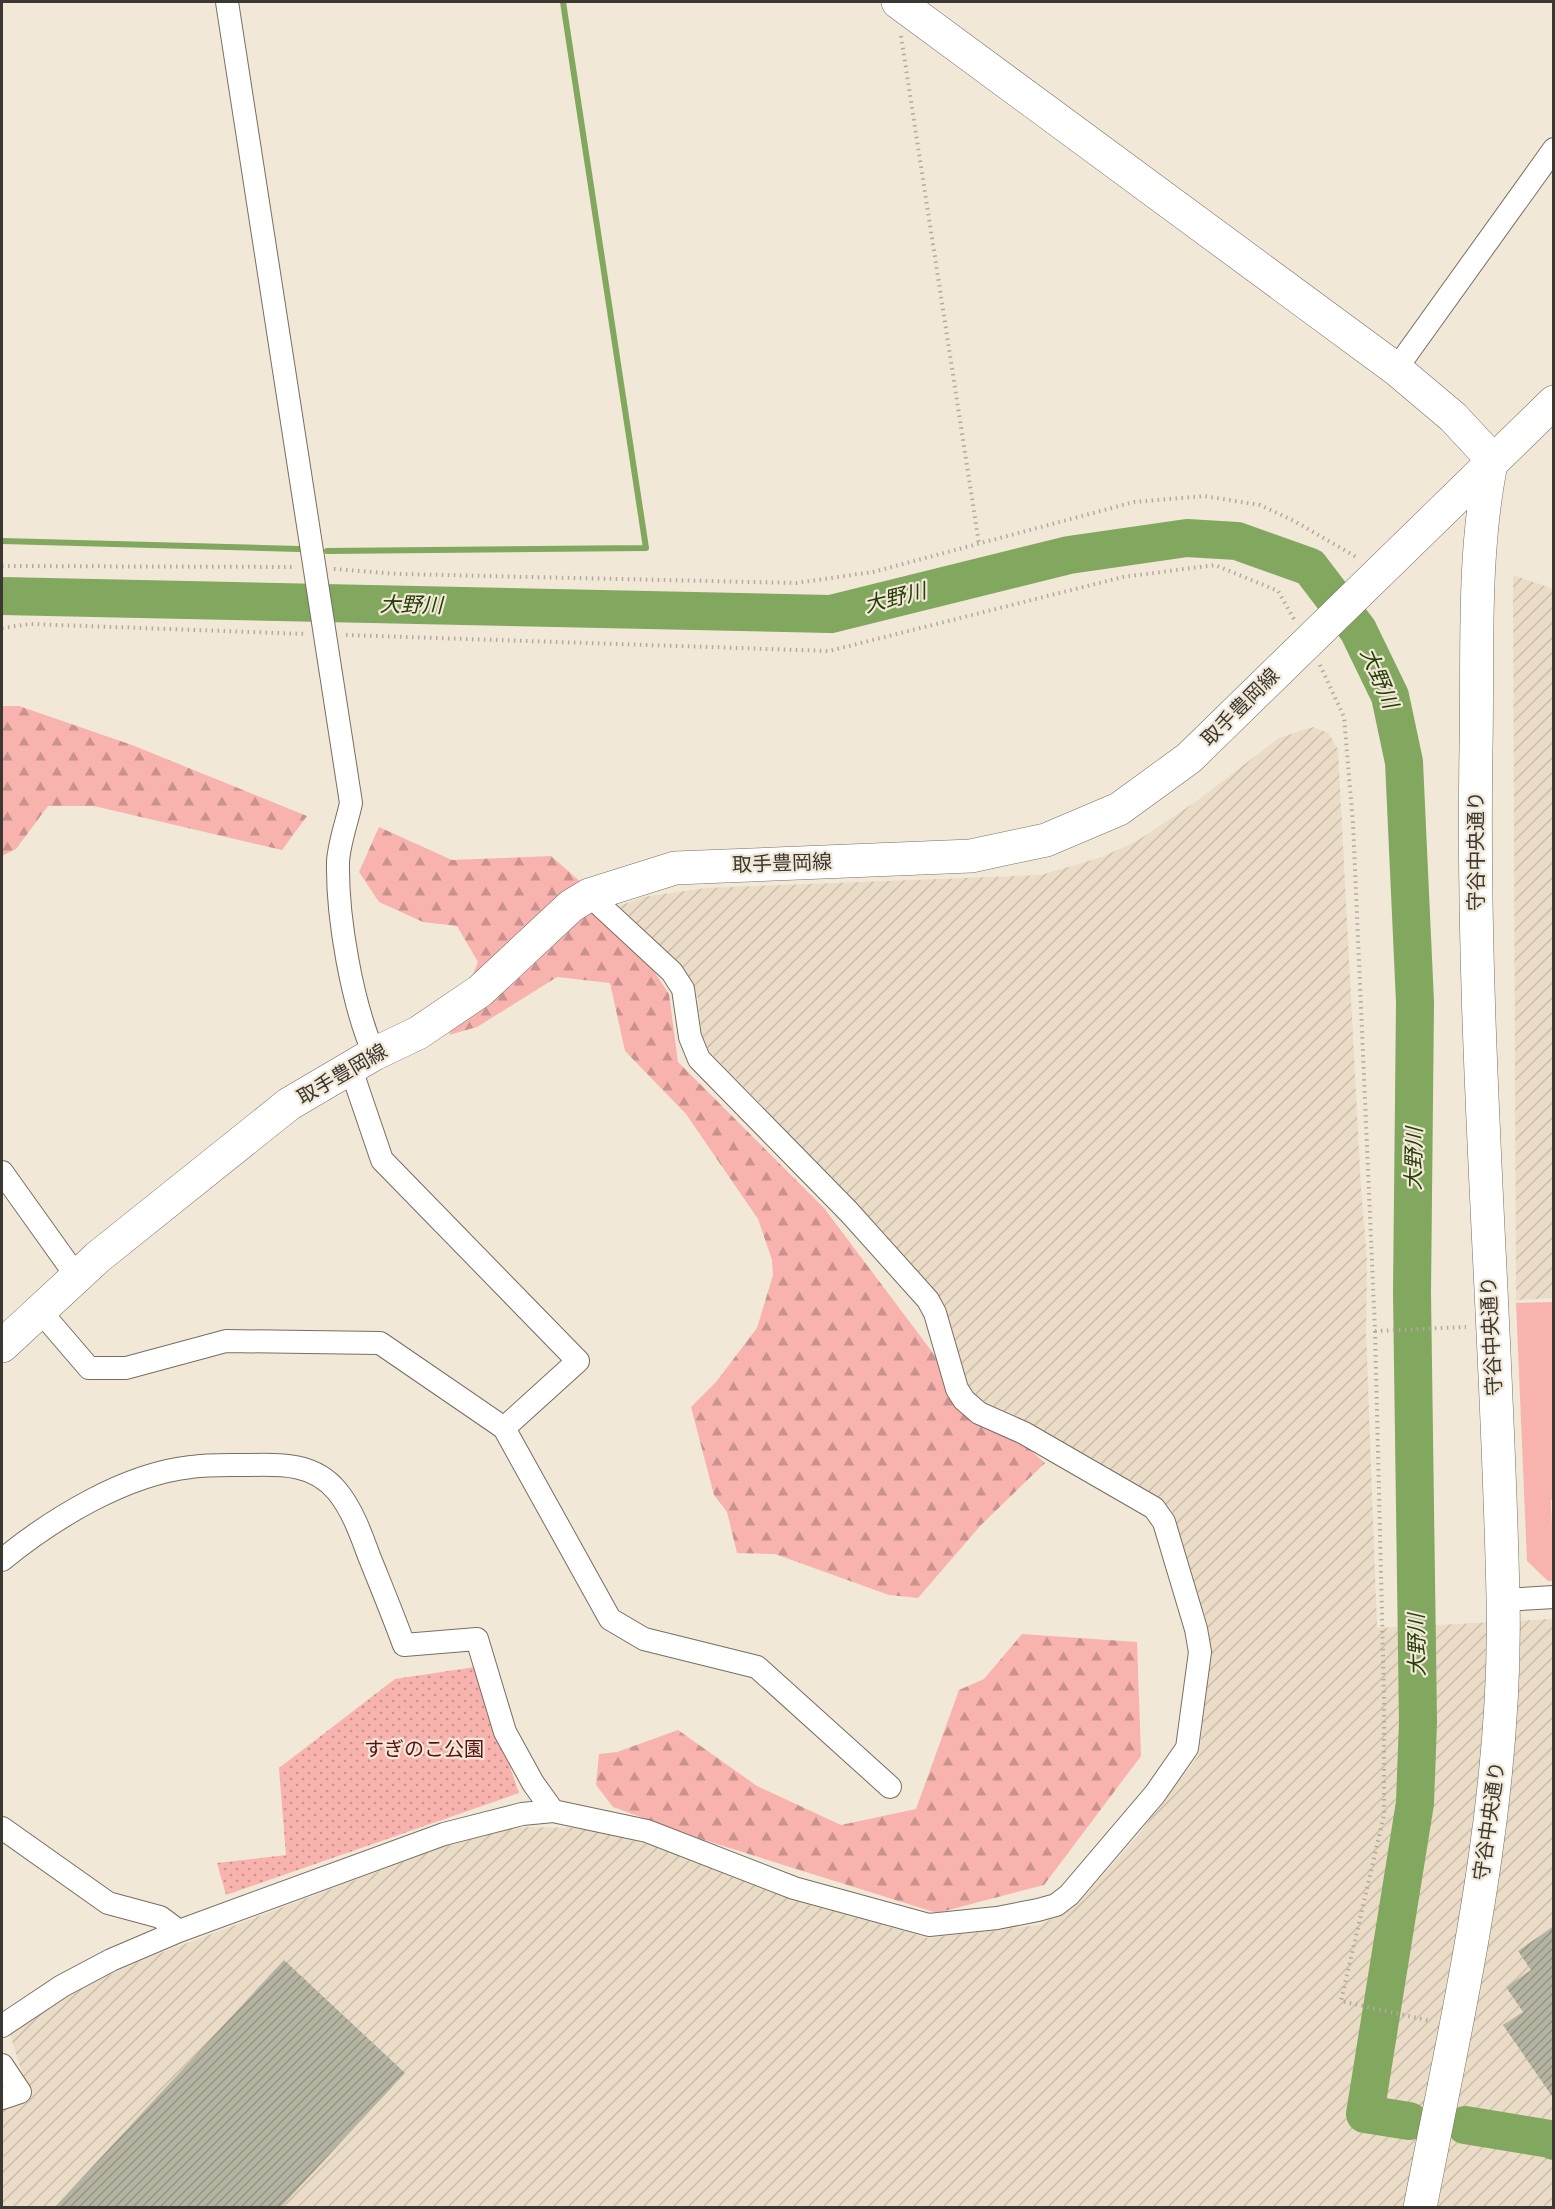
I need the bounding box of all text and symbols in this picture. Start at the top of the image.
water label: 大野川 [862,578,931,620]
water label: 大野川 [379,592,445,621]
water label: 大野川 [1353,644,1403,715]
street label: 取手豊岡線 [1197,664,1286,753]
street label: 守谷中央通り [1465,791,1491,911]
street label: 取手豊岡線 [732,850,832,880]
street label: 取手豊岡線 [293,1039,393,1112]
water label: 大野川 [1401,1125,1430,1191]
street label: 守谷中央通り [1477,1275,1509,1396]
water label: 大野川 [1404,1611,1433,1677]
park label: すぎのこ公園 [364,1738,484,1764]
street label: 守谷中央通り [1470,1760,1512,1883]

